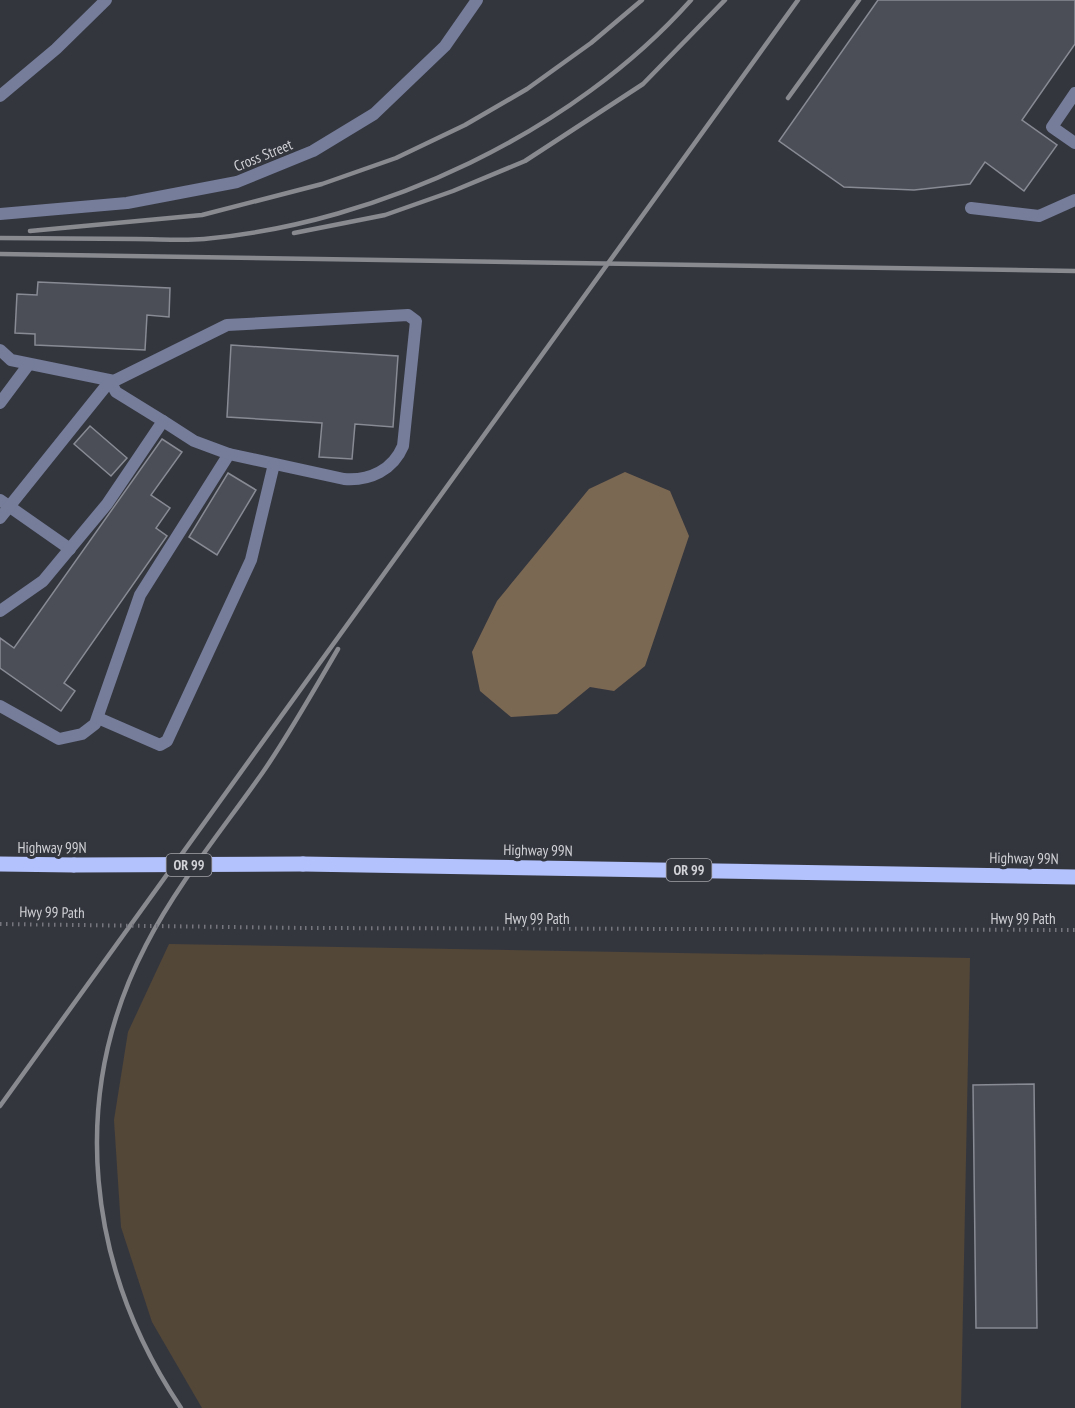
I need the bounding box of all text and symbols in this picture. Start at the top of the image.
street label: Cross Street [231,135,295,175]
street label: Highway 99N [17,838,87,857]
street label: Highway 99N [503,840,573,860]
street label: Highway 99N [989,848,1059,868]
road number: OR 99 [166,854,212,876]
road number: OR 99 [666,859,712,881]
street label: Hwy 99 Path [19,902,85,922]
street label: Hwy 99 Path [504,909,570,928]
street label: Hwy 99 Path [990,909,1056,928]

